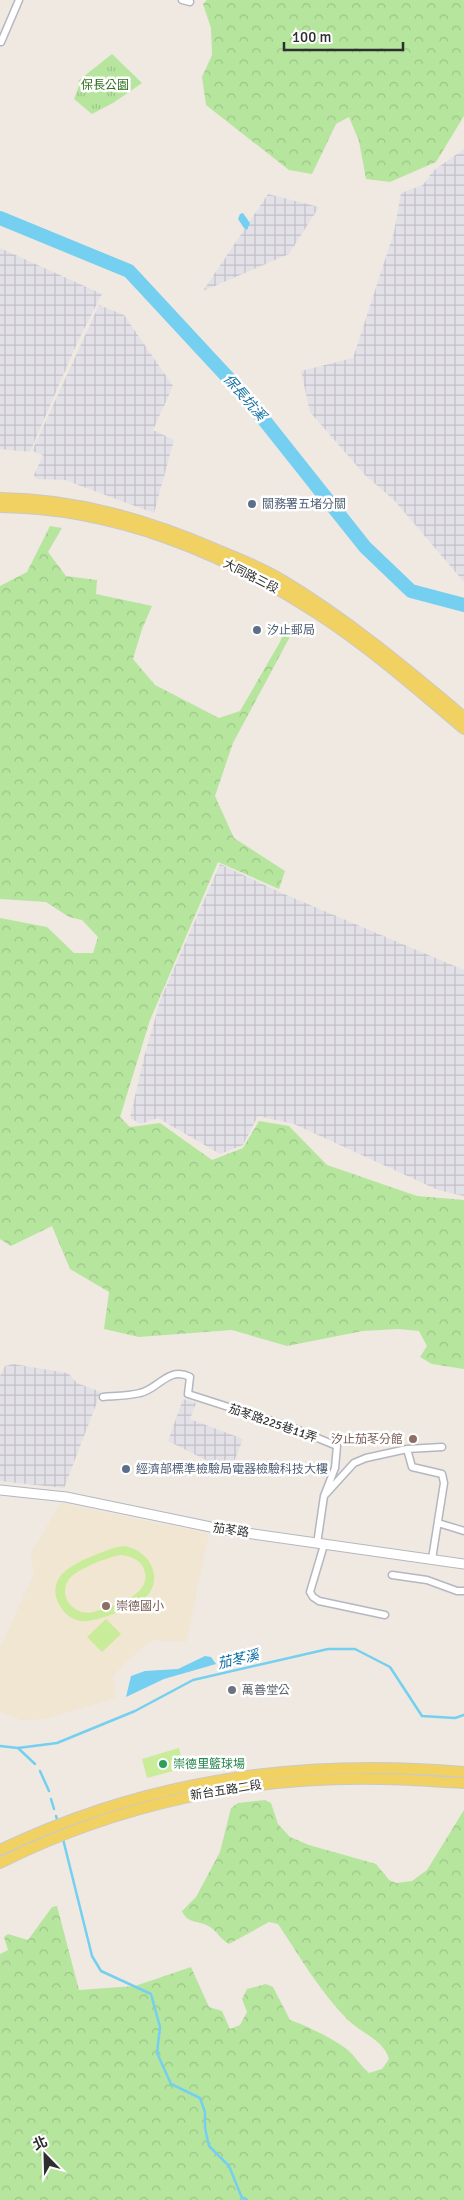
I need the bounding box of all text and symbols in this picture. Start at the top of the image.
scale bar [284,20,403,52]
text: 100 m [292,28,332,46]
park label: 保長公園 [81,78,129,93]
water label: 保長坑溪 [220,371,271,426]
place label: 關務署五堵分關 [262,497,346,512]
marker: 關務署五堵分關 [246,498,258,510]
street label: 大同路三段 [221,556,281,597]
place label: 汐止郵局 [267,623,315,638]
marker: 汐止郵局 [251,624,263,636]
street label: 茄苳路225巷11弄 [227,1401,319,1446]
place label: 汐止茄苳分館 [331,1432,403,1447]
marker: 汐止茄苳分館 [407,1433,419,1445]
place label: 經濟部標準檢驗局電器檢驗科技大樓 [136,1462,328,1477]
marker: 經濟部標準檢驗局電器檢驗科技大樓 [120,1463,132,1475]
street label: 茄苳路 [212,1521,250,1540]
place label: 崇德國小 [116,1599,164,1614]
marker: 崇德國小 [100,1600,112,1612]
water label: 茄苳溪 [216,1646,262,1672]
place label: 萬善堂公 [242,1683,290,1698]
marker: 萬善堂公 [226,1684,238,1696]
place label: 崇德里籃球場 [173,1757,245,1772]
marker: 崇德里籃球場 [157,1758,169,1770]
street label: 新台五路二段 [189,1777,263,1804]
north arrow [20,2130,70,2180]
text: 北 [30,2133,50,2154]

